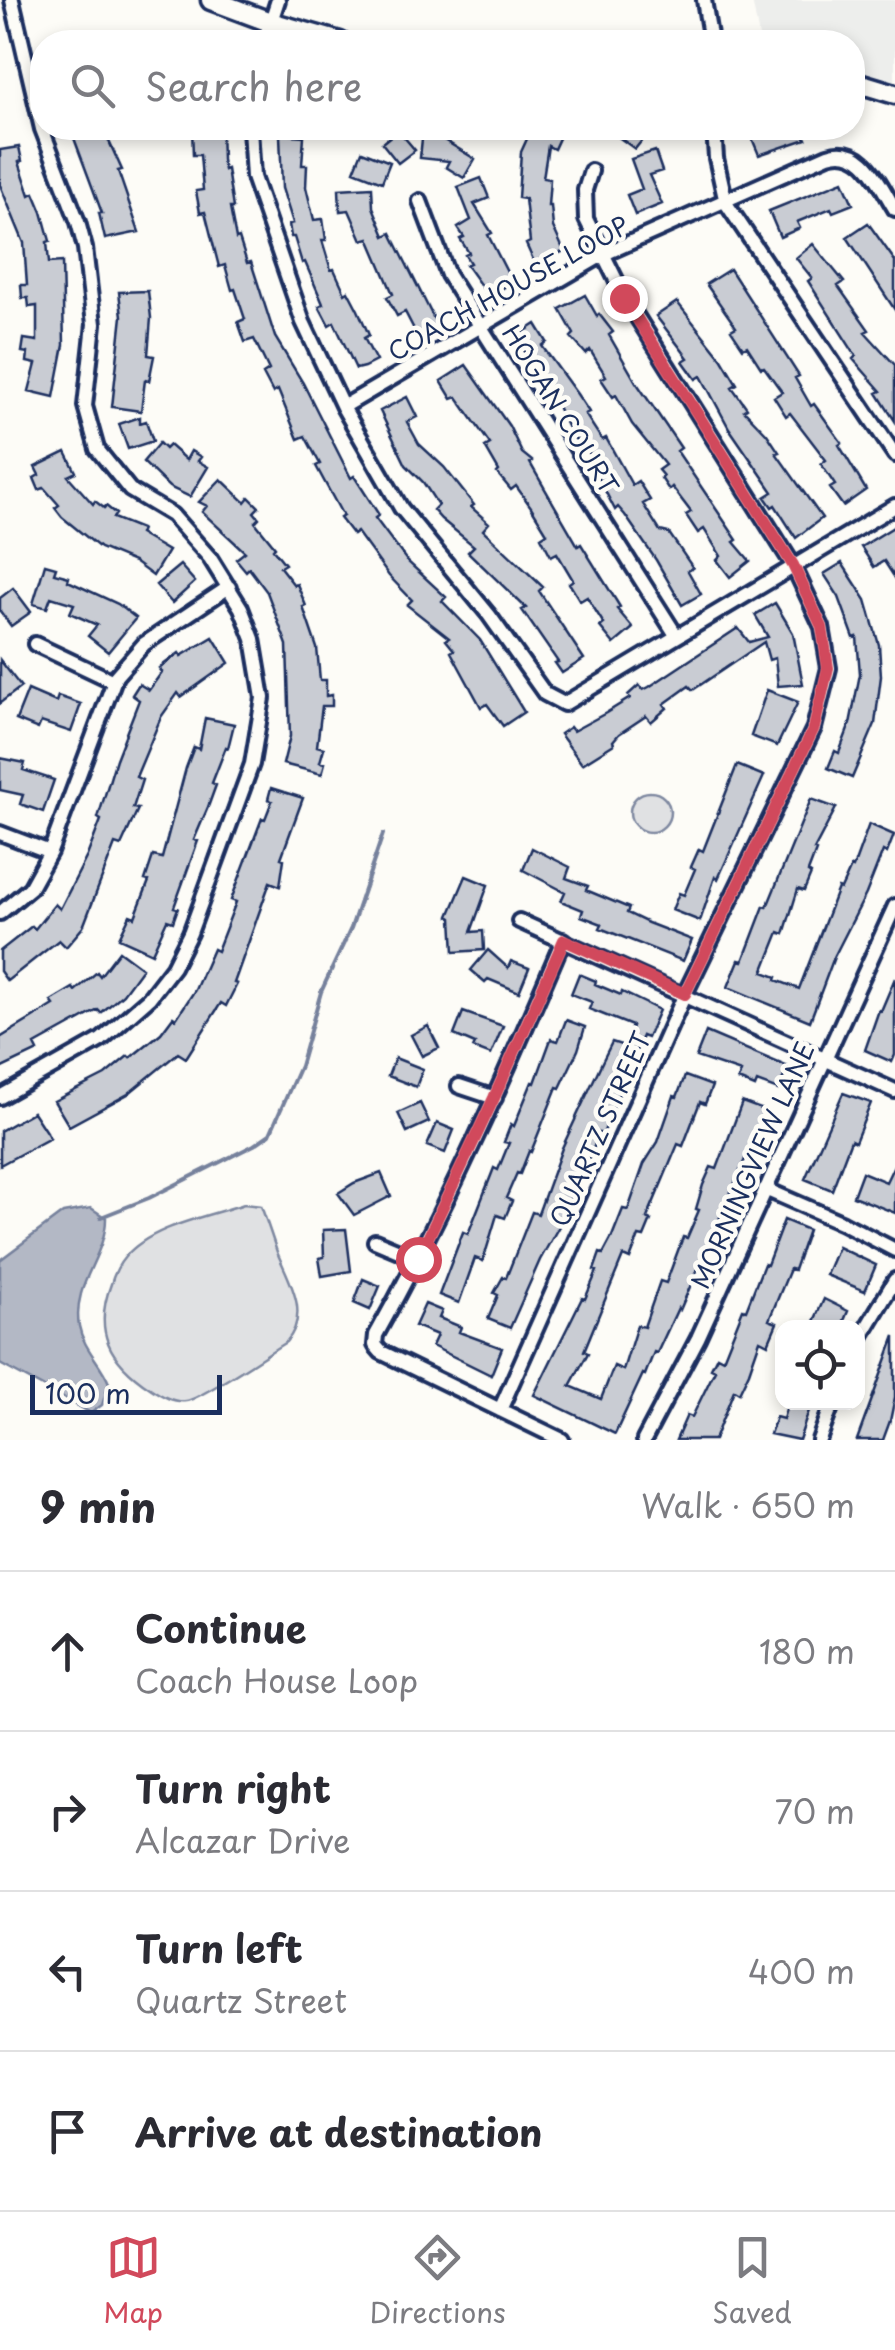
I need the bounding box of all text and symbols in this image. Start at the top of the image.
search box [30,30,865,140]
text: Search here [145,57,362,114]
icon: search [65,58,120,113]
street label: COACH HOUSE LOOP [380,206,636,370]
route end [602,276,648,322]
street label: HOGAN COURT [493,317,629,501]
street label: QUARTZ STREET [540,1025,660,1232]
street label: MORNINGVIEW LANE [680,1036,824,1294]
route start [396,1237,442,1283]
map controls [775,1320,865,1410]
button: locate [775,1320,865,1410]
scale bar [30,1370,222,1414]
text: 100 m [45,1371,131,1414]
text: 9 min [40,1474,156,1537]
text: Walk · 650 m [641,1481,855,1529]
text: Continue [135,1599,306,1656]
icon: ahead [40,1624,95,1679]
text: 180 m [759,1627,855,1675]
text: Coach House Loop [135,1656,418,1704]
text: Turn right [135,1759,331,1816]
icon: right [40,1784,95,1839]
text: 70 m [775,1787,855,1835]
text: Alcazar Drive [135,1816,351,1864]
text: Turn left [135,1919,303,1976]
icon: left [40,1944,95,1999]
text: 400 m [748,1947,855,1995]
text: Quartz Street [135,1976,347,2024]
text: Arrive at destination [135,2103,543,2160]
icon: arrive [40,2104,95,2159]
tab: Map [103,2230,163,2333]
tab: Directions [370,2230,506,2333]
tab: Saved [712,2230,792,2333]

